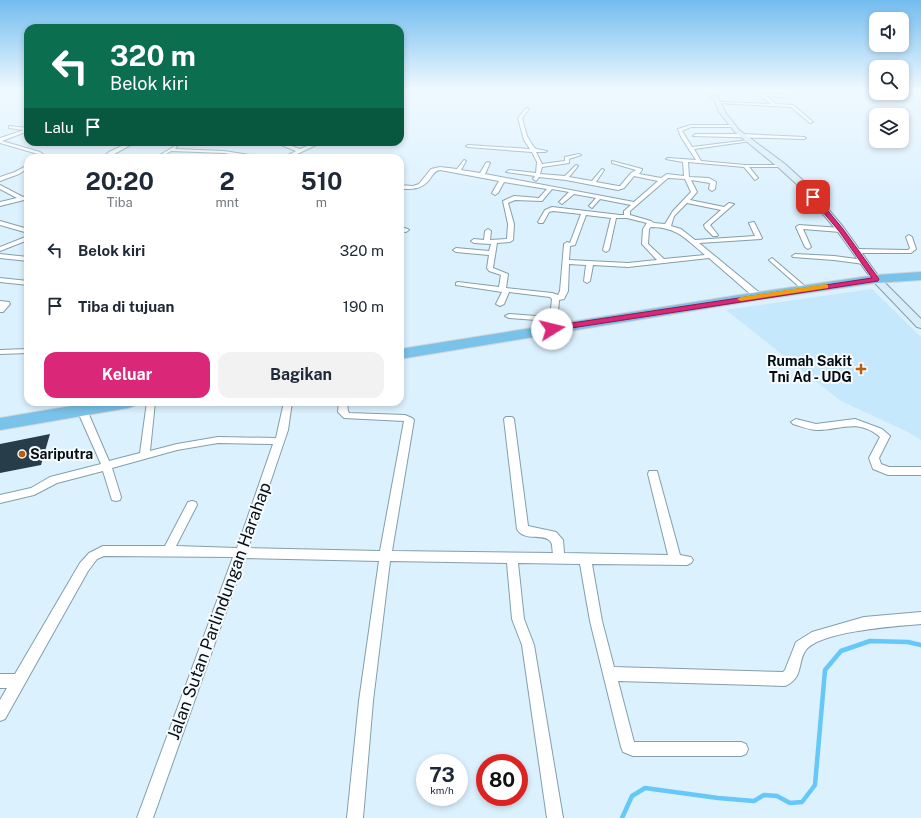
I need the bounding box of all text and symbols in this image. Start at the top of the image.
map controls [869,12,909,148]
button: sound [869,12,909,52]
text: 320 m [110,39,196,72]
icon: left [44,40,96,92]
button: search [869,60,909,100]
text: Belok kiri [110,73,188,94]
button: layers [869,108,909,148]
icon: arrive [82,116,104,138]
text: Lalu [44,119,74,136]
text: 20:20 [86,167,154,195]
text: 2 [220,167,235,195]
text: 510 [301,167,342,195]
pin [796,180,830,214]
icon: arrive [802,186,824,208]
text: Tiba [107,195,133,210]
text: mnt [215,195,239,210]
text: m [316,195,327,210]
icon: left [44,239,66,261]
text: Belok kiri [78,242,145,259]
text: 320 m [340,242,384,259]
icon: arrive [44,295,66,317]
text: Tiba di tujuan [78,298,174,315]
text: 190 m [343,298,384,315]
position arrow [531,308,573,350]
button: Keluar [44,352,210,398]
button: Bagikan [218,352,384,398]
place label: Rumah Sakit Tni Ad - UDG [767,353,852,385]
marker: Rumah Sakit Tni Ad - UDG [855,363,867,375]
place label: Sariputra [30,446,93,462]
marker: Sariputra [17,449,27,459]
street label: Jalan Sutan Parlindungan Harahap [163,480,275,742]
speed limit sign: 80 [476,754,528,806]
text: 73 [429,763,455,787]
text: km/h [430,784,454,796]

